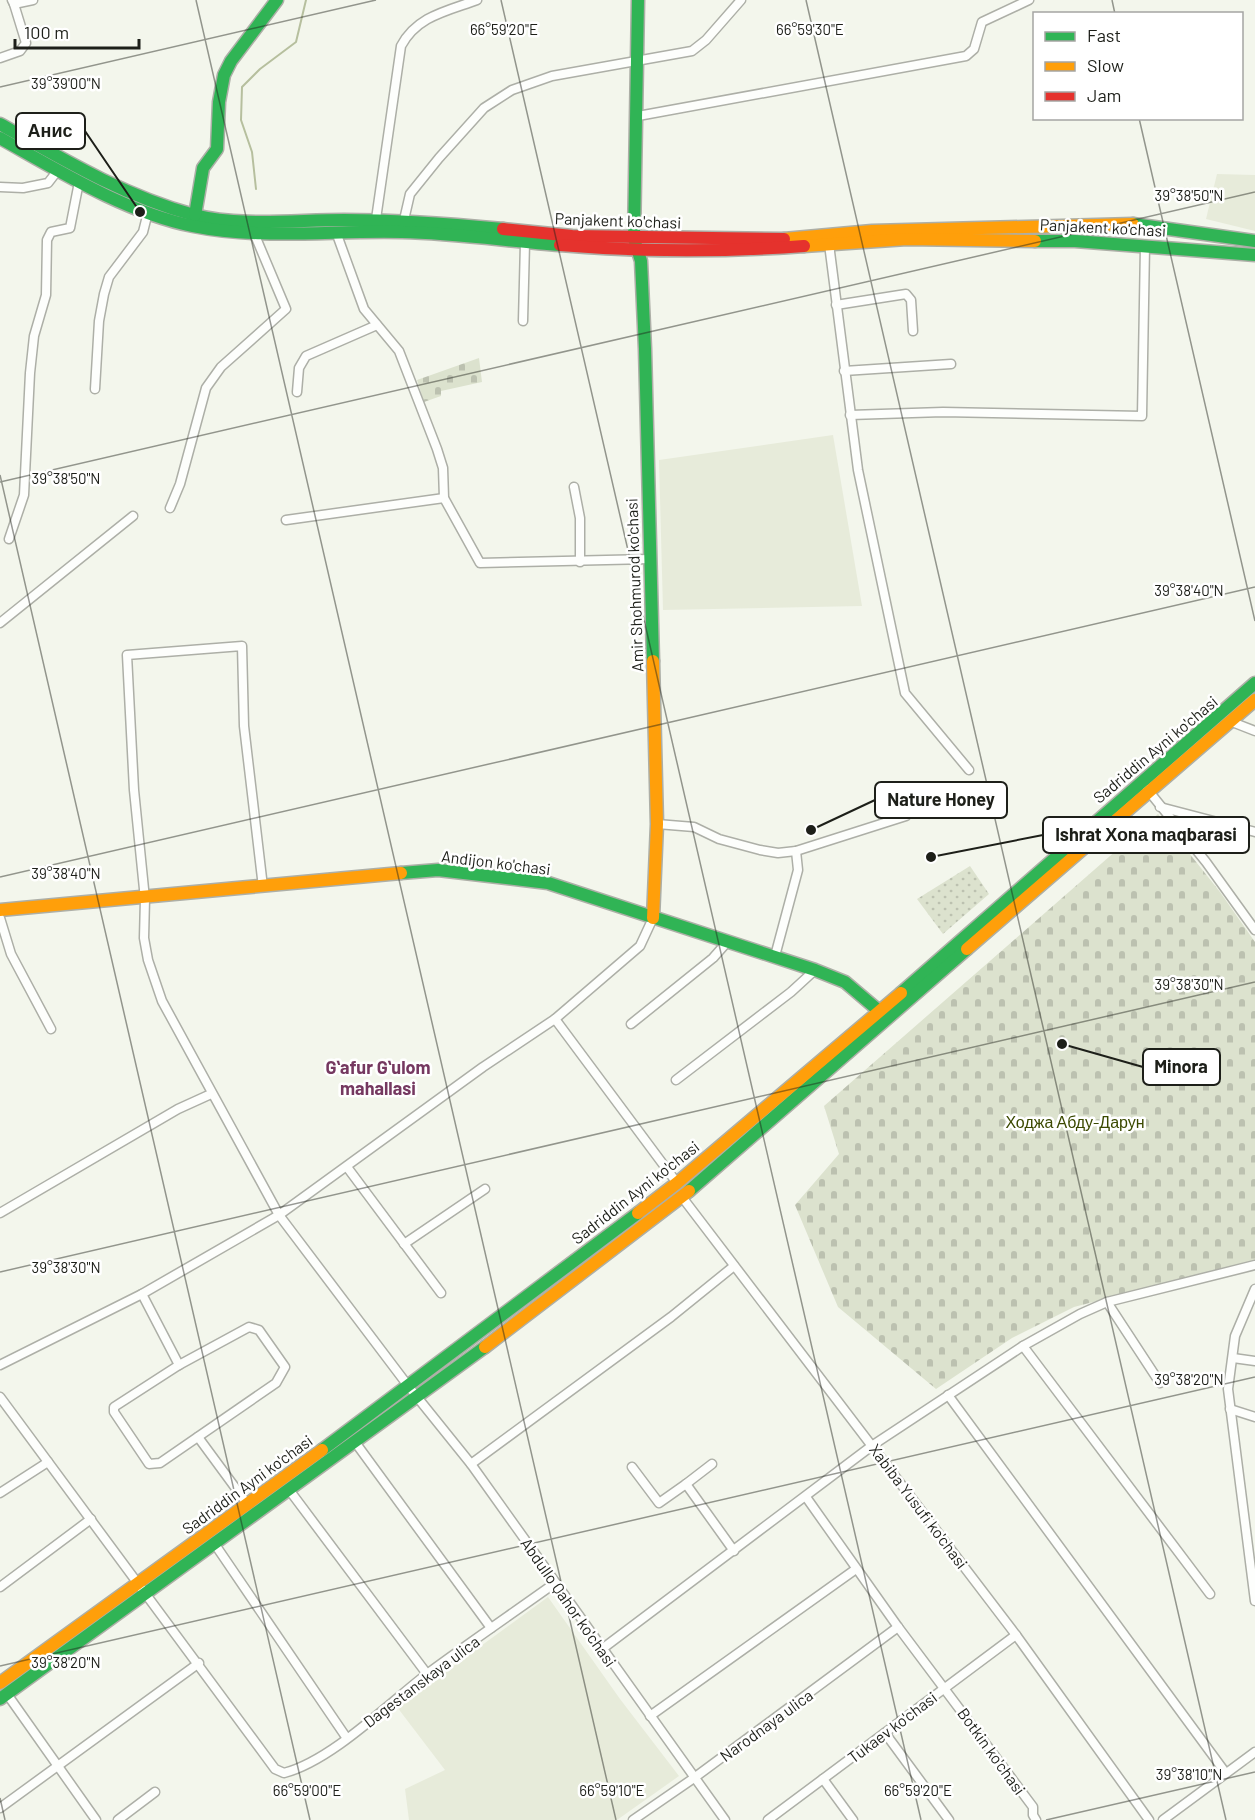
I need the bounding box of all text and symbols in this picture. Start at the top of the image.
scale bar [15,12,140,50]
legend [1033,12,1243,120]
text: 66°59'20"E [470,20,538,38]
text: 66°59'30"E [776,20,844,38]
text: 100 m [24,21,69,43]
text: Fast [1087,24,1121,46]
text: Slow [1087,54,1124,76]
text: 39°39'00"N [31,74,101,92]
text: Jam [1087,84,1121,106]
callout: Анис [16,113,85,149]
text: Анис [28,119,72,141]
text: 39°38'50"N [1154,186,1224,204]
street label: Panjakent ko'chasi [554,208,682,232]
street label: Panjakent ko'chasi [1039,214,1167,240]
text: 39°38'50"N [31,469,101,487]
street label: Amir Shohmurod ko'chasi [621,498,647,672]
text: 39°38'40"N [1154,581,1224,599]
street label: Sadriddin Ayni ko'chasi [1089,691,1221,807]
callout: Nature Honey [875,782,1007,818]
text: Nature Honey [887,788,995,810]
callout: Ishrat Хоnа mаqbаrasi [1043,817,1249,853]
text: Ishrat Хоnа mаqbаrasi [1055,823,1237,845]
street label: Andijon ko'chasi [440,846,552,878]
text: 39°38'40"N [31,864,101,882]
text: 39°38'30"N [1154,975,1224,993]
callout: Minora [1143,1049,1220,1085]
text: Minora [1154,1055,1208,1077]
district label: Gʻafur Gʻulom mahallasi [325,1056,431,1099]
park label: Ходжа Абду-Дарун [1005,1112,1145,1131]
street label: Sadriddin Ayni ko'chasi [567,1136,703,1248]
text: 39°38'30"N [31,1258,101,1276]
text: 39°38'20"N [1154,1370,1224,1388]
street label: Sadriddin Ayni ko'chasi [178,1430,316,1538]
street label: Xabiba Yusufi ko'chasi [866,1440,972,1572]
street label: Abdullo Qahor ko'chasi [517,1534,621,1670]
street label: Dagestanskaya ulica [359,1631,483,1731]
text: 39°38'20"N [31,1653,101,1671]
street label: Narodnaya ulica [716,1685,816,1765]
street label: Tukaev ko'chasi [844,1687,940,1767]
street label: Botkin ko'chasi [954,1704,1030,1798]
text: 39°38'10"N [1156,1765,1222,1783]
text: 66°59'00"E [273,1781,341,1799]
text: 66°59'10"E [579,1781,645,1799]
text: 66°59'20"E [884,1781,952,1799]

